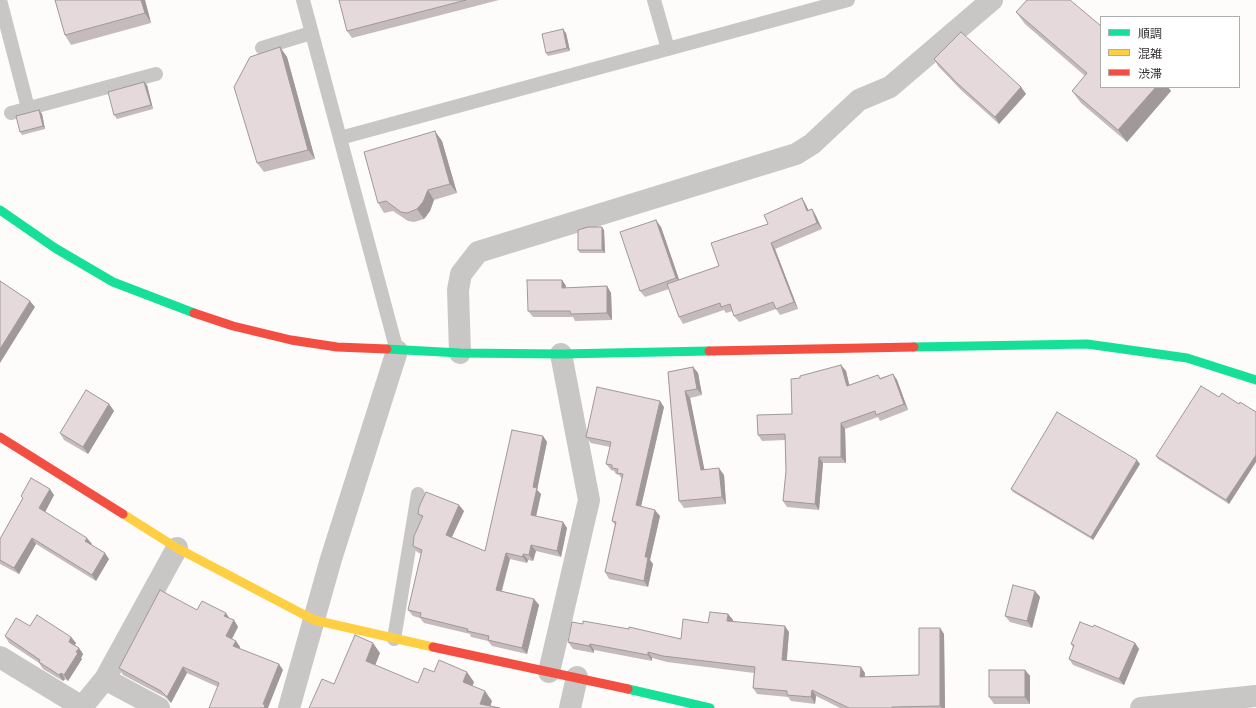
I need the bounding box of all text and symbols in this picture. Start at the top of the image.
legend [1100,16,1240,88]
text: 順調 [1138,26,1162,41]
text: 混雑 [1138,46,1162,61]
text: 渋滞 [1138,66,1162,81]

